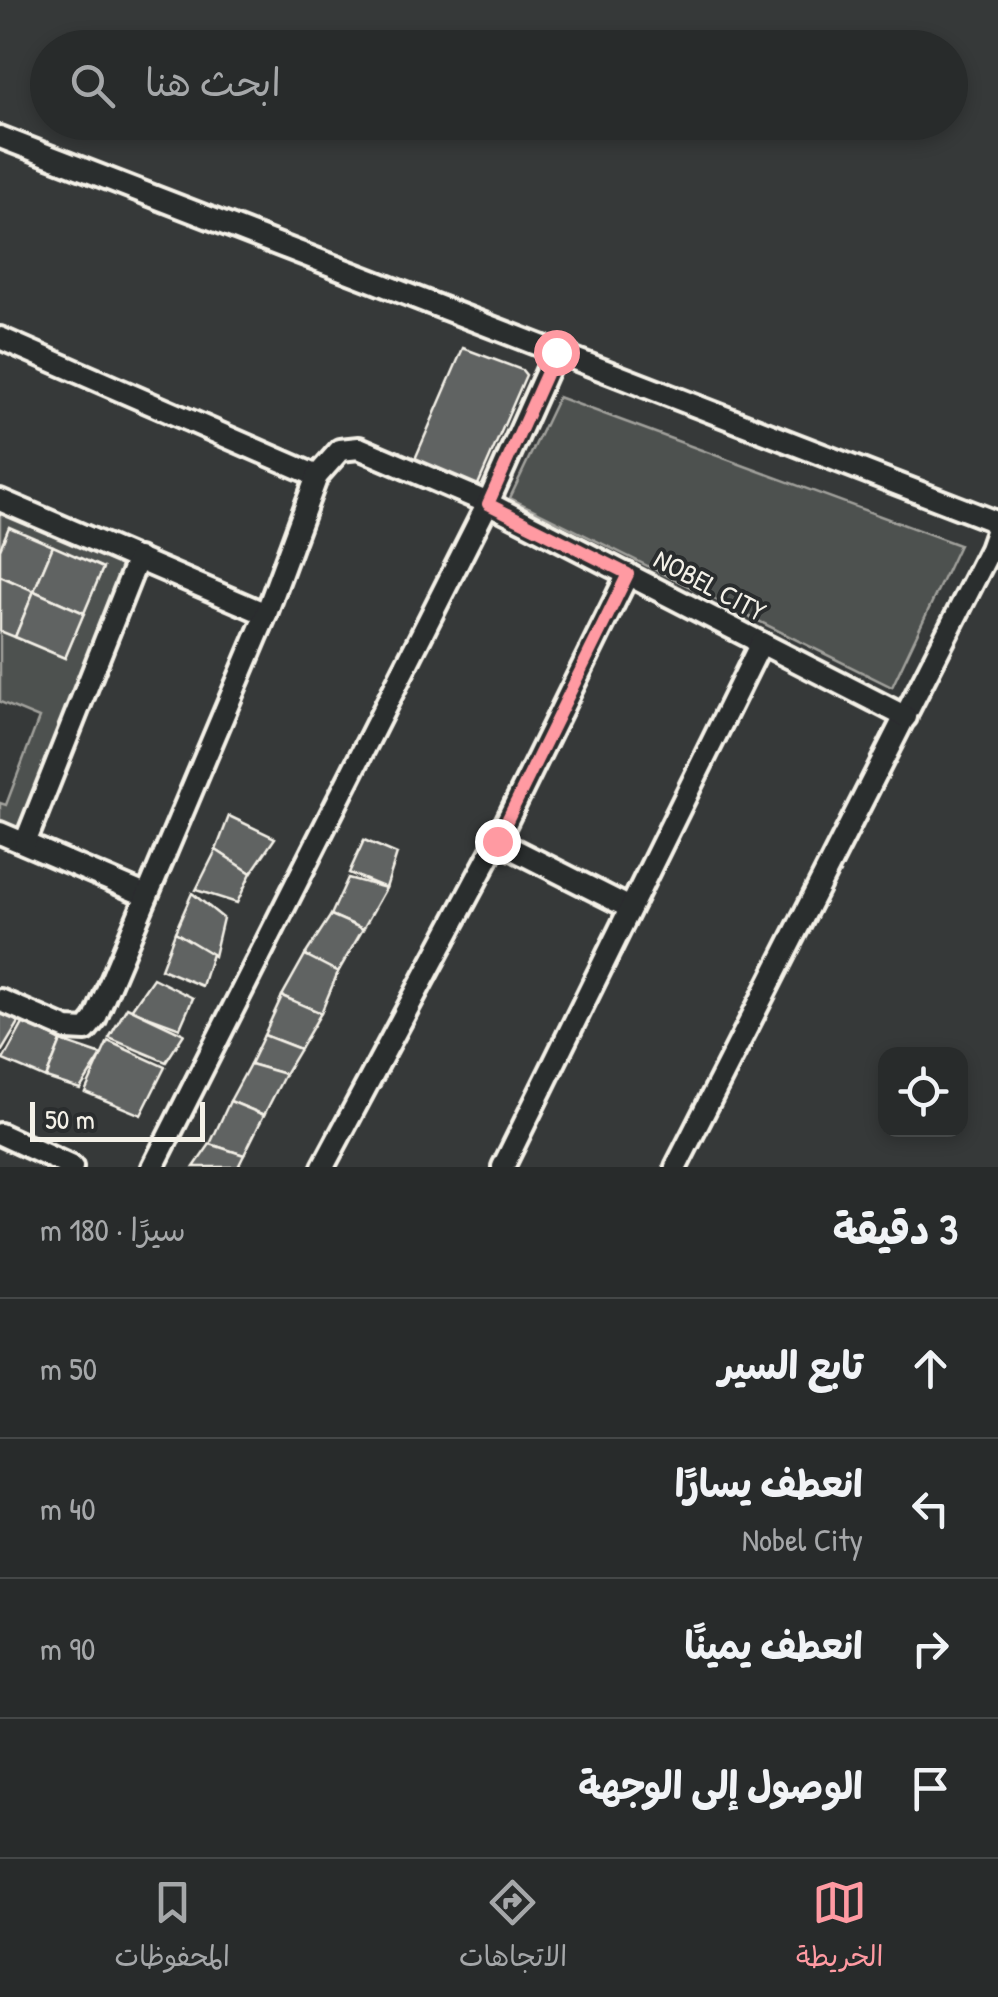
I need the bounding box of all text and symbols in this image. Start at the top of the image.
search box [30,30,968,140]
text: ابحث هنا [145,56,281,108]
icon: search [65,58,120,113]
route start [534,330,580,376]
street label: NOBEL CITY [648,540,773,631]
route end [475,819,521,865]
map controls [878,1047,968,1137]
button: locate [878,1047,968,1137]
scale bar [30,1097,205,1142]
text: 50 m [45,1100,95,1138]
text: 3 دقيقة [833,1200,958,1257]
text: سيرًا · 180 m [40,1208,186,1251]
text: تابع السير [719,1339,863,1391]
icon: ahead [903,1341,958,1396]
text: 50 m [40,1347,97,1390]
text: انعطف يسارًا [675,1457,863,1509]
icon: left [903,1481,958,1536]
text: 40 m [40,1487,95,1530]
text: Nobel City [742,1518,863,1561]
text: انعطف يمينًا [685,1619,863,1671]
icon: right [903,1621,958,1676]
text: 90 m [40,1627,95,1670]
text: الوصول إلى الوجهة [578,1759,863,1811]
icon: arrive [903,1761,958,1816]
tab: المحفوظات [115,1875,230,1981]
tab: الاتجاهات [459,1875,567,1981]
tab: الخريطة [796,1875,883,1981]

